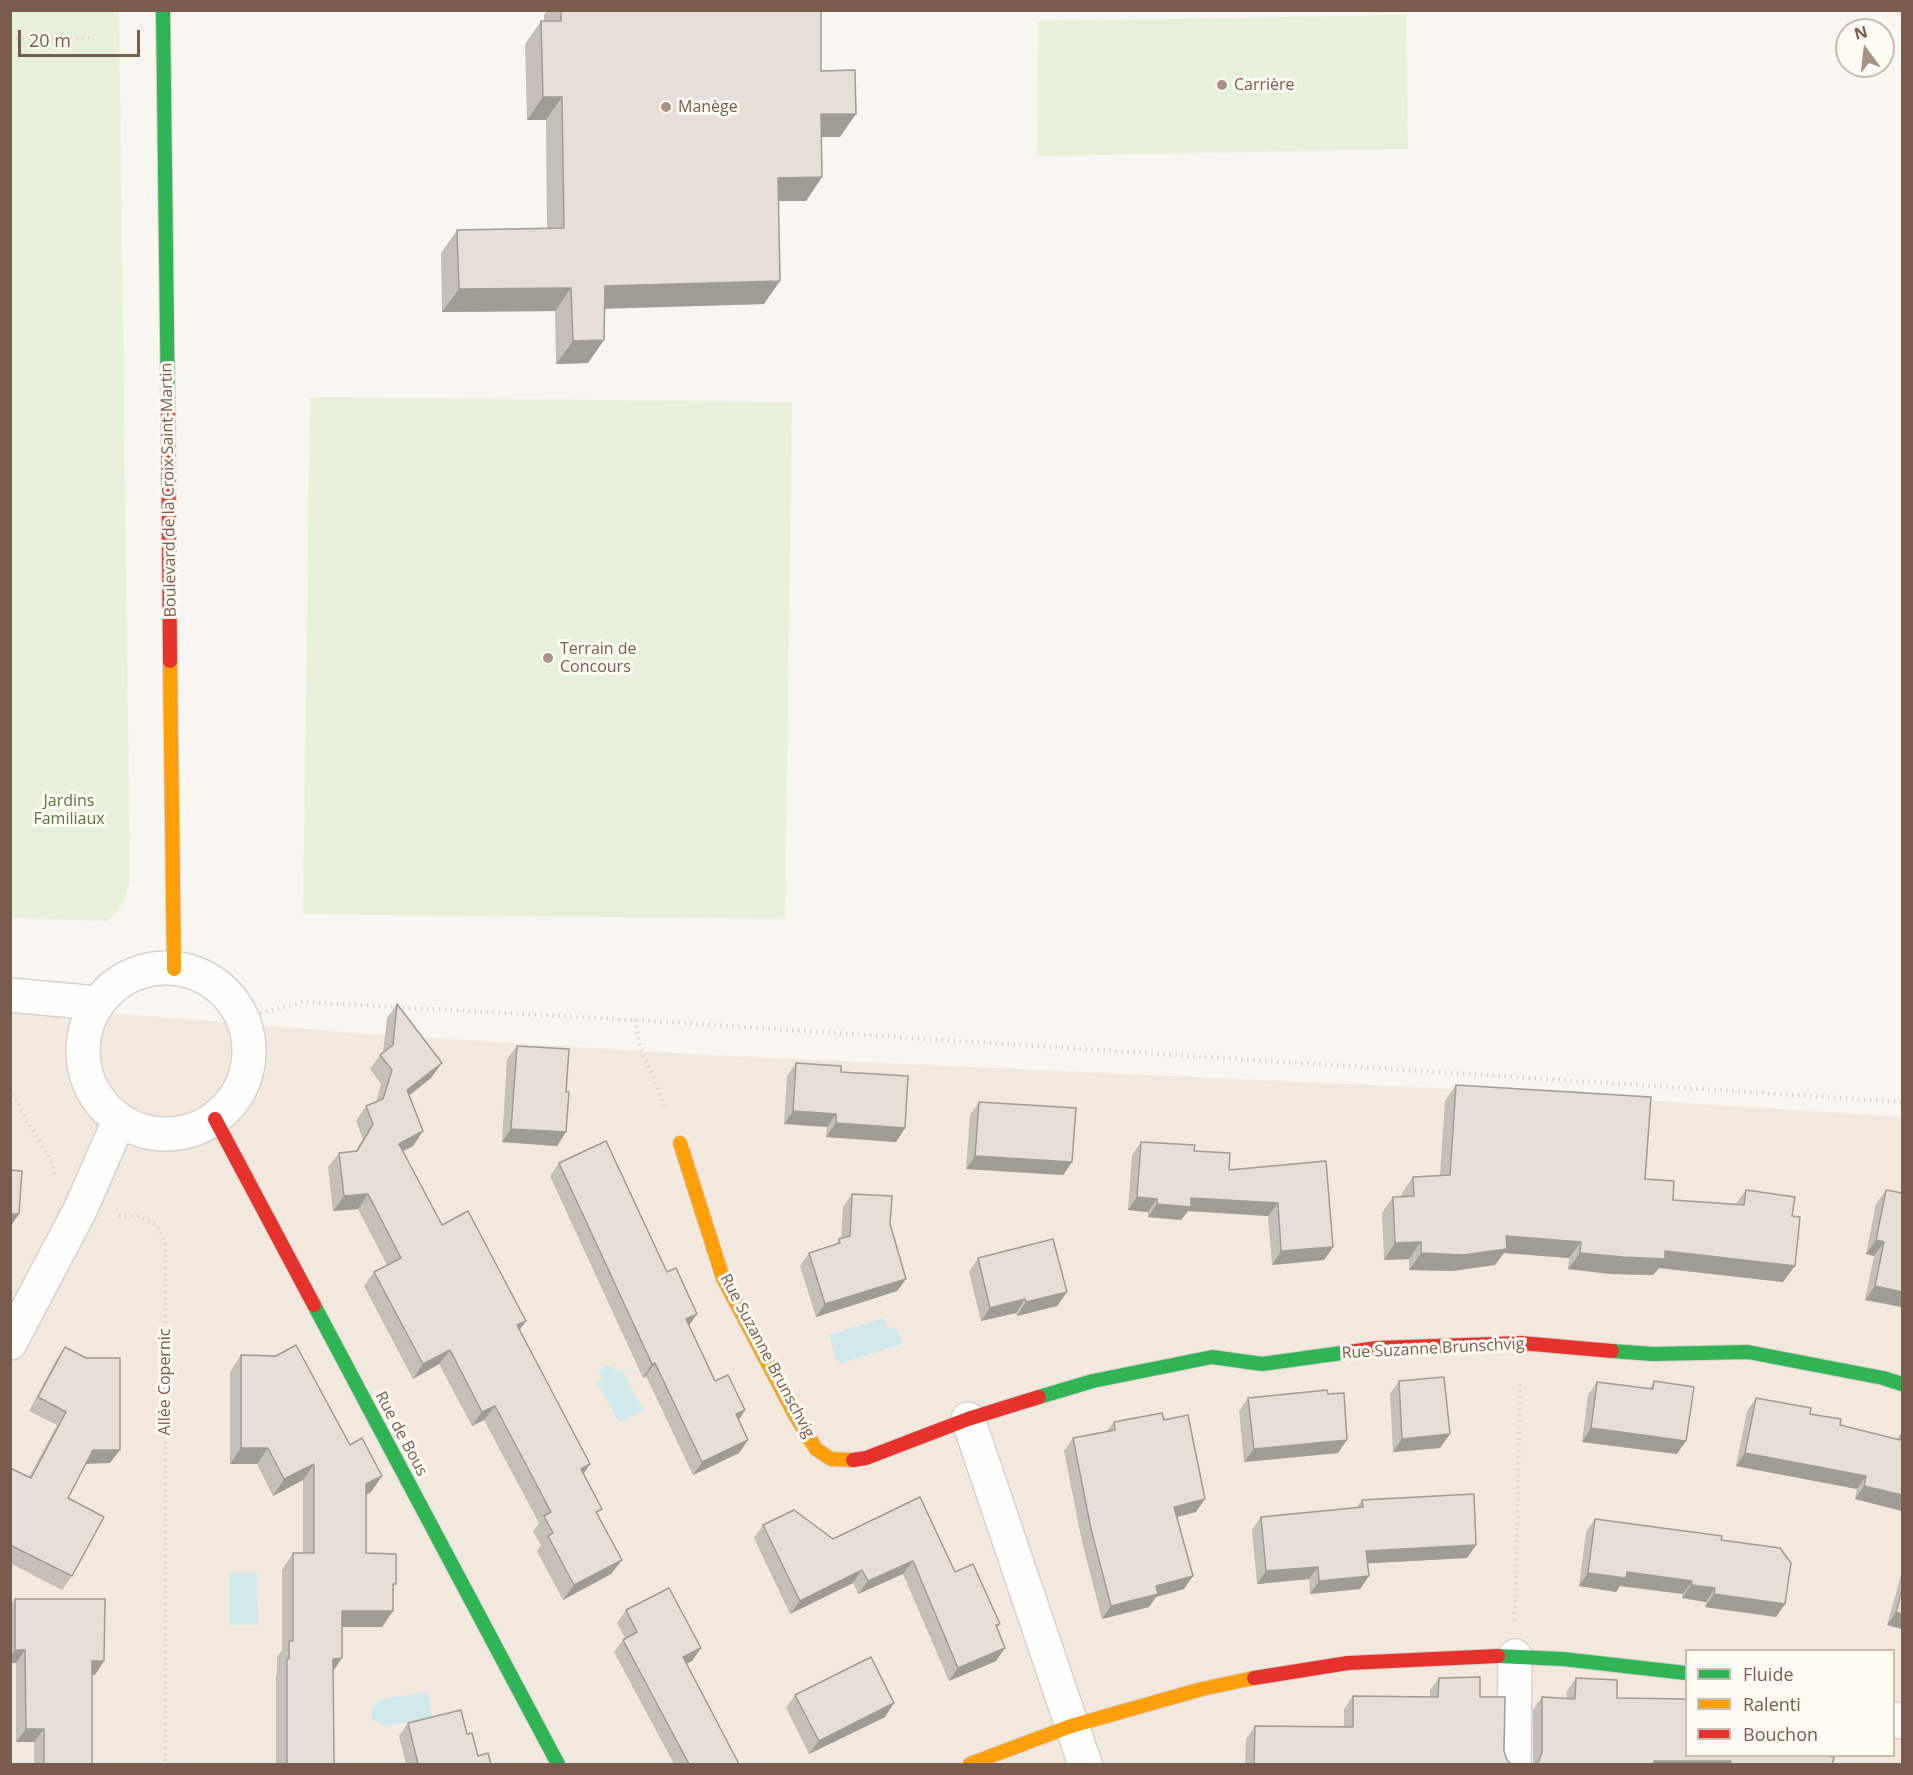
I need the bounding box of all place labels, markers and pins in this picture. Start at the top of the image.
place label: Carrière [1234,75,1295,95]
marker: Carrière [1215,78,1229,92]
place label: Manège [678,97,738,117]
marker: Manège [659,100,673,114]
place label: Terrain de Concours [560,639,637,677]
marker: Terrain de Concours [541,651,555,665]

